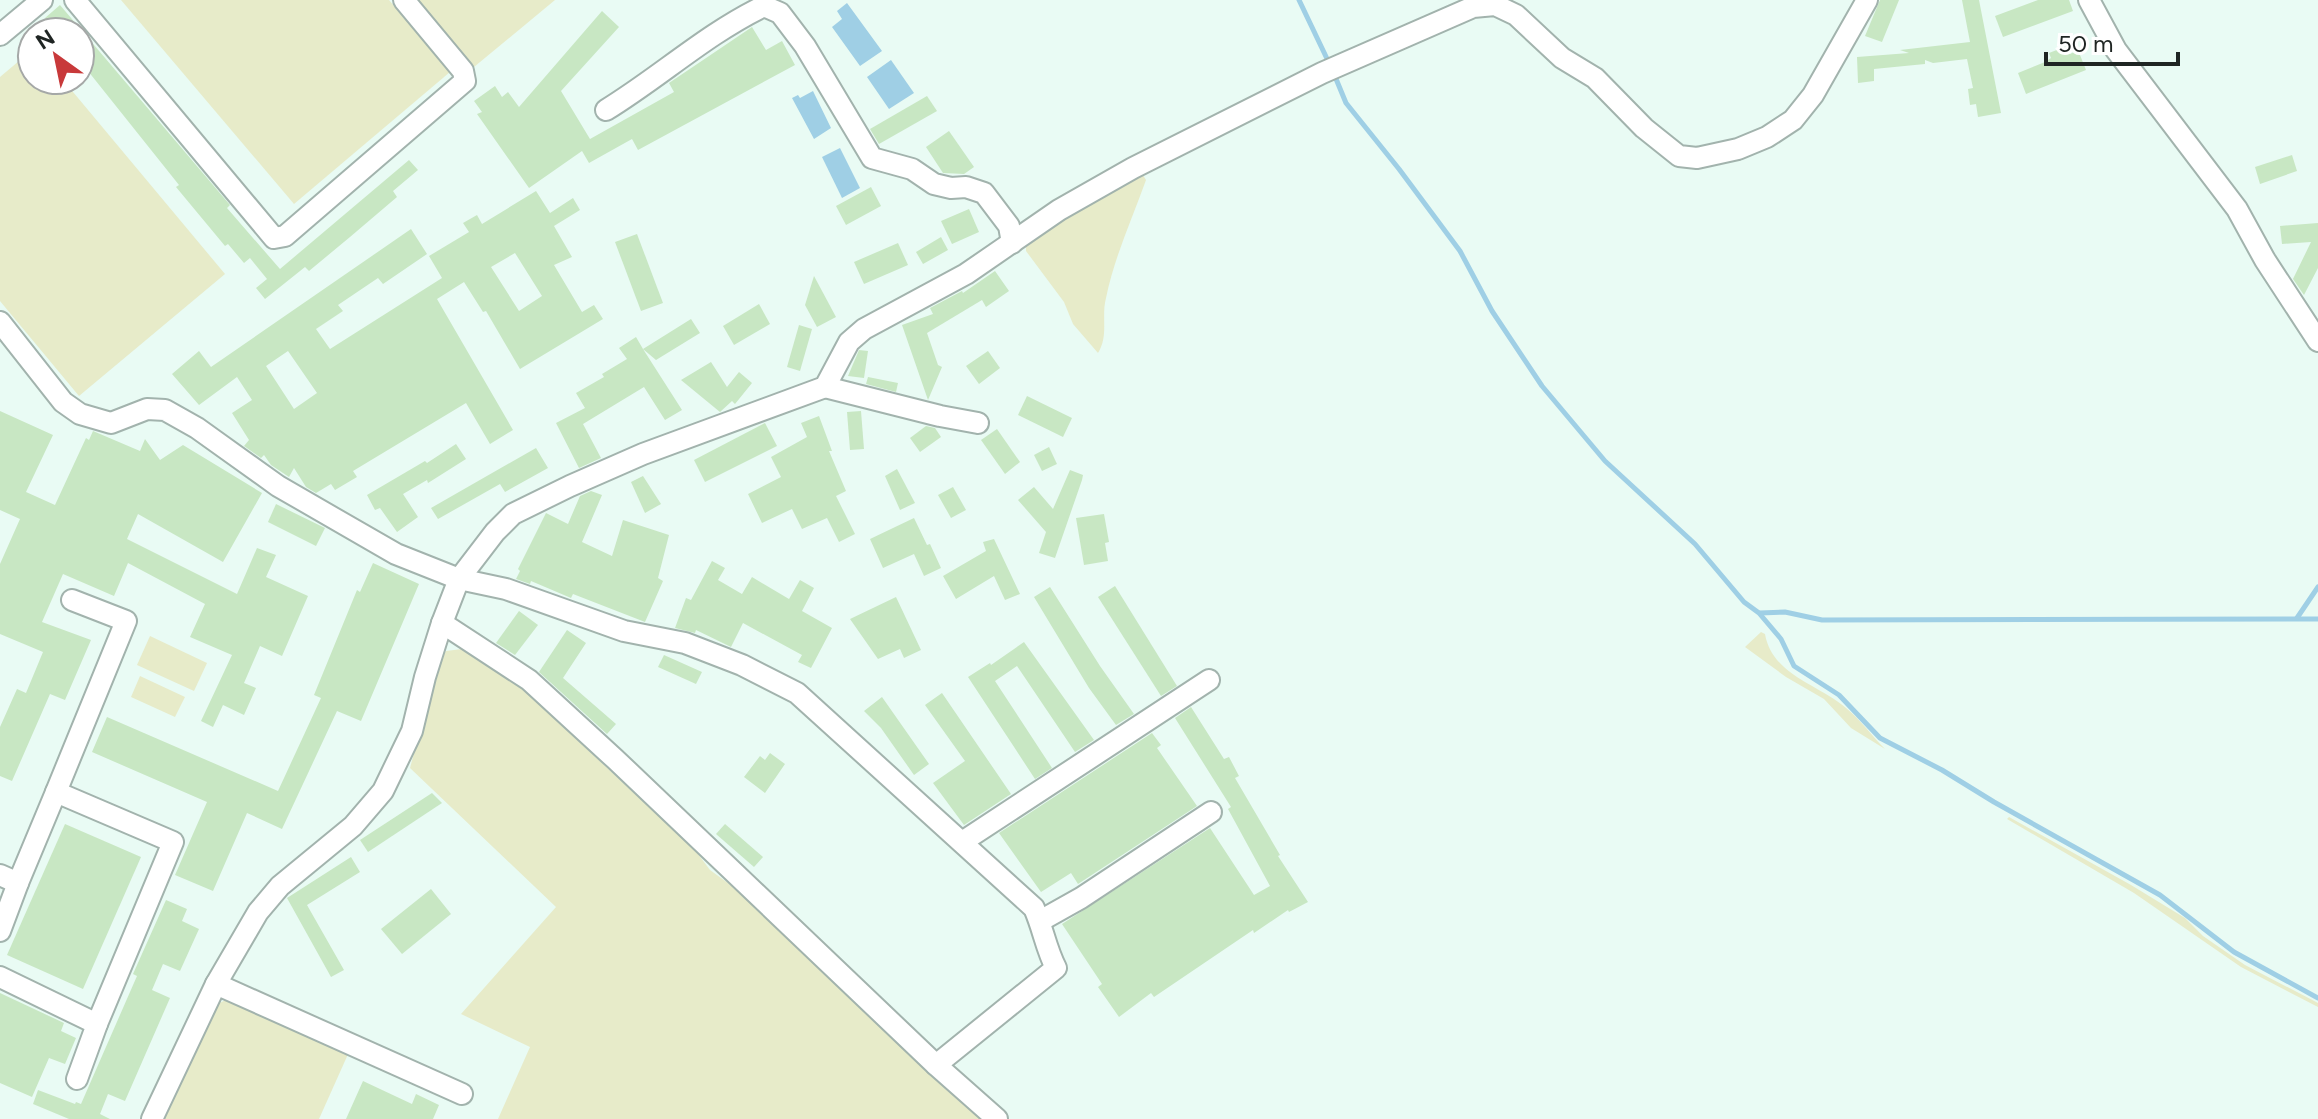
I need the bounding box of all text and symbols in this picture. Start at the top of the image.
north arrow [16,16,96,96]
scale bar [2046,16,2178,66]
text: N [31,24,60,56]
text: 50 m [2058,29,2114,58]

